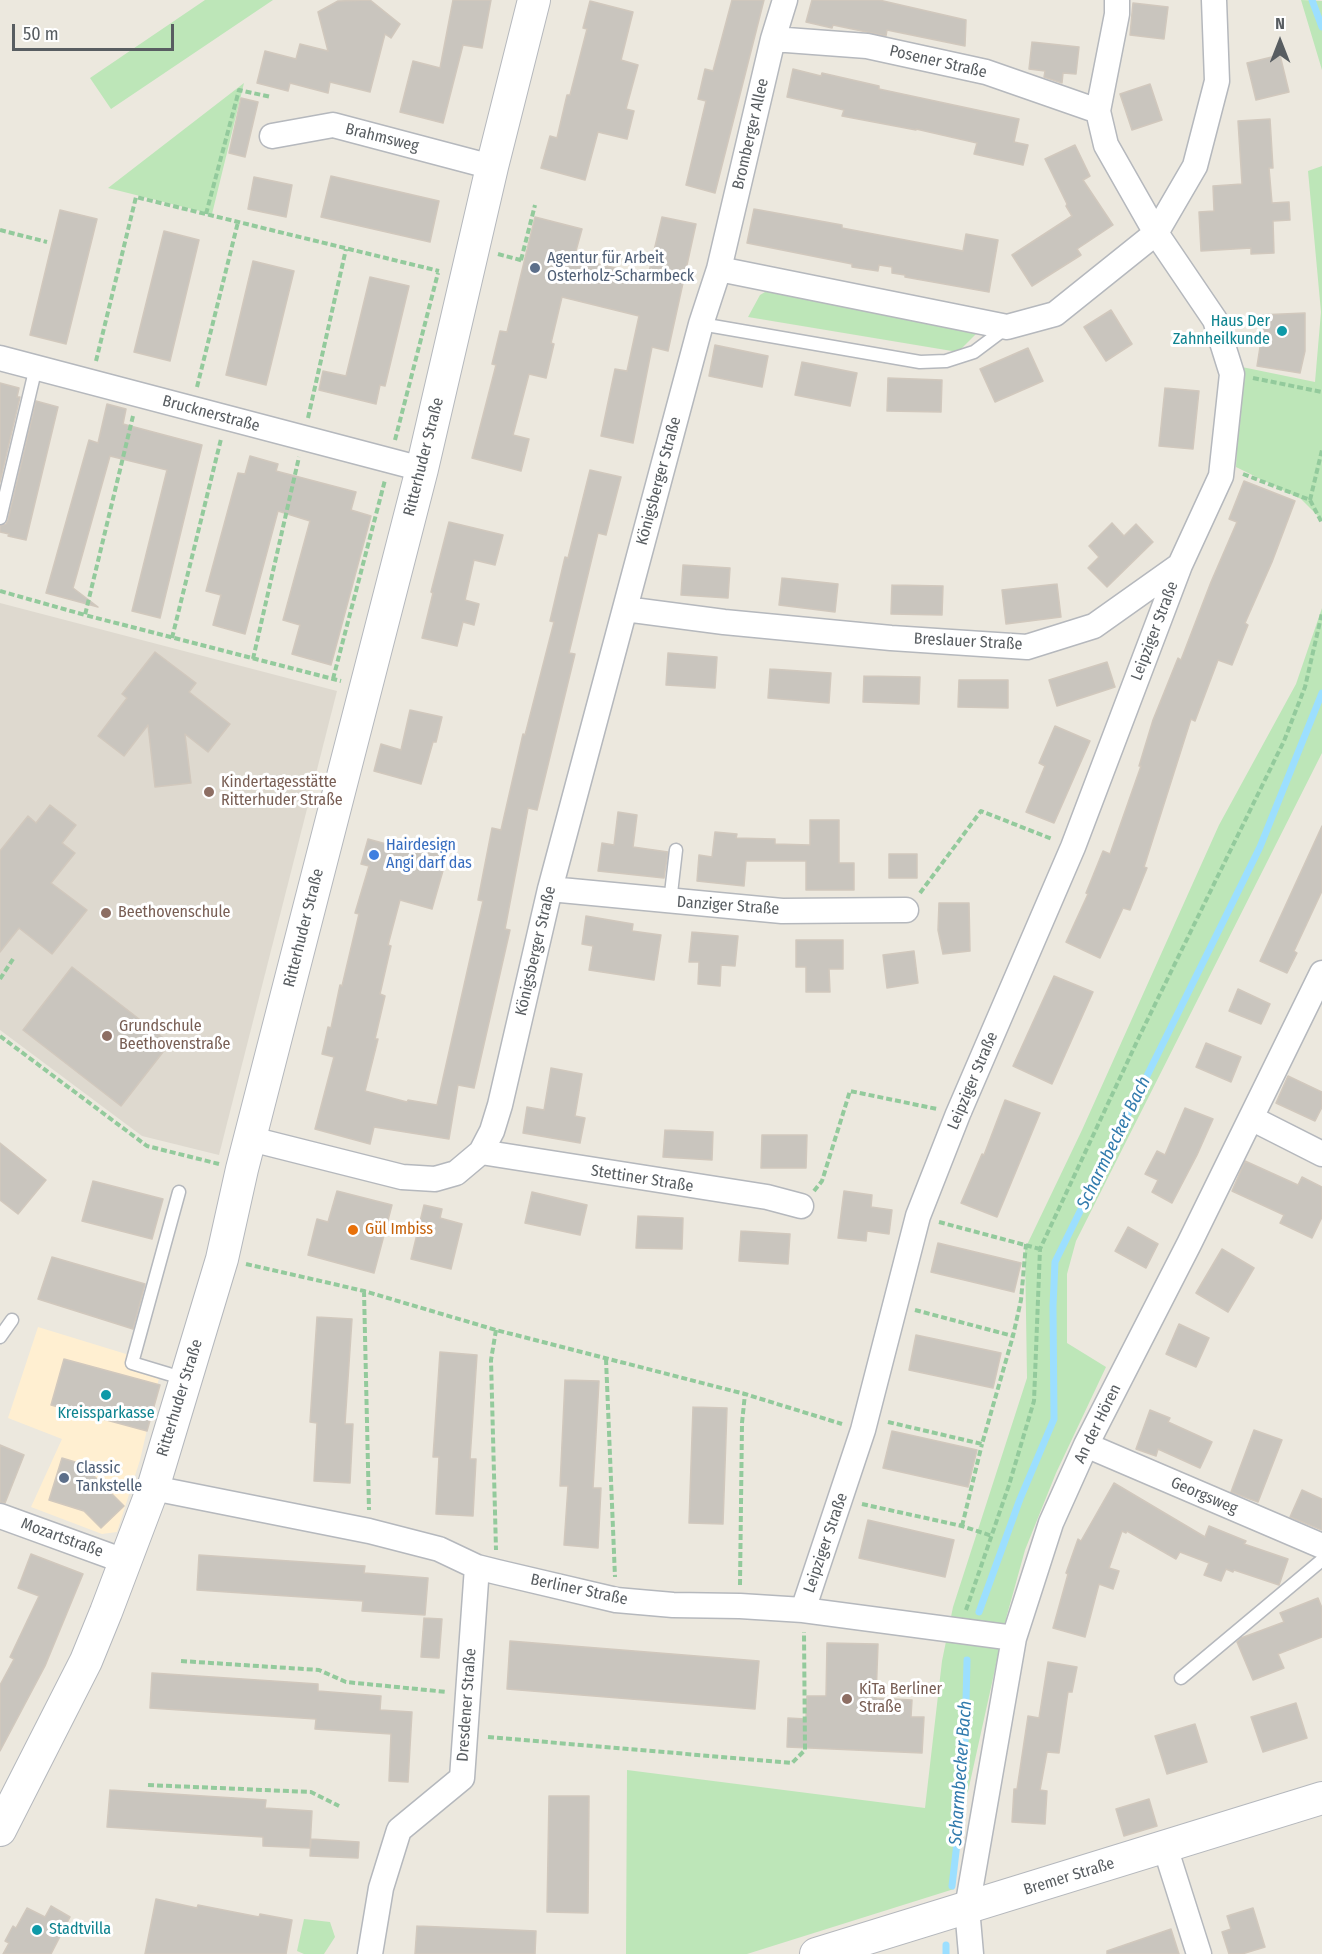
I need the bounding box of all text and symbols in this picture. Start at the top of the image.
scale bar [15,12,177,50]
north arrow [1250,12,1310,72]
text: N [1275,14,1285,33]
text: 50 m [23,23,59,45]
street label: Posener Straße [887,41,989,83]
street label: Bromberger Allee [729,77,773,191]
street label: Brahmsweg [343,120,421,156]
place label: Agentur für Arbeit Osterholz-Scharmbeck [547,249,694,287]
marker: Agentur für Arbeit Osterholz-Scharmbeck [528,261,542,275]
place label: Haus Der Zahnheilkunde [1173,312,1270,350]
marker: Haus Der Zahnheilkunde [1275,324,1289,338]
street label: Brucknerstraße [160,392,262,436]
street label: Ritterhuder Straße [400,396,448,518]
street label: Königsberger Straße [633,415,685,547]
street label: Leipziger Straße [1127,579,1183,683]
street label: Breslauer Straße [913,630,1023,654]
place label: Kindertagesstätte Ritterhuder Straße [221,773,343,811]
marker: Kindertagesstätte Ritterhuder Straße [202,785,216,799]
place label: Hairdesign Angi darf das [386,836,472,874]
marker: Hairdesign Angi darf das [367,848,381,862]
street label: Ritterhuder Straße [280,867,328,989]
street label: Königsberger Straße [512,884,560,1018]
street label: Danziger Straße [676,893,780,919]
place label: Beethovenschule [118,903,230,923]
marker: Beethovenschule [99,906,113,920]
place label: Grundschule Beethovenstraße [119,1017,230,1055]
marker: Grundschule Beethovenstraße [100,1029,114,1043]
street label: Leipziger Straße [944,1029,1002,1133]
water label: Scharmbecker Bach [1073,1073,1155,1213]
street label: Stettiner Straße [589,1161,695,1197]
place label: Gül Imbiss [365,1220,433,1240]
marker: Gül Imbiss [346,1223,360,1237]
street label: Ritterhuder Straße [153,1337,207,1459]
street label: An der Hören [1071,1381,1125,1467]
marker: Kreissparkasse [99,1388,113,1402]
place label: Kreissparkasse [57,1404,155,1424]
place label: Classic Tankstelle [76,1459,142,1497]
marker: Classic Tankstelle [57,1471,71,1485]
street label: Georgsweg [1168,1473,1240,1519]
street label: Leipziger Straße [800,1490,852,1596]
street label: Mozartstraße [18,1514,106,1562]
street label: Berliner Straße [529,1570,629,1610]
street label: Dresdener Straße [453,1648,481,1762]
place label: KiTa Berliner Straße [859,1680,942,1718]
marker: KiTa Berliner Straße [840,1692,854,1706]
water label: Scharmbecker Bach [945,1700,977,1846]
street label: Bremer Straße [1021,1854,1117,1900]
place label: Stadtvilla [49,1920,111,1940]
marker: Stadtvilla [30,1923,44,1937]

